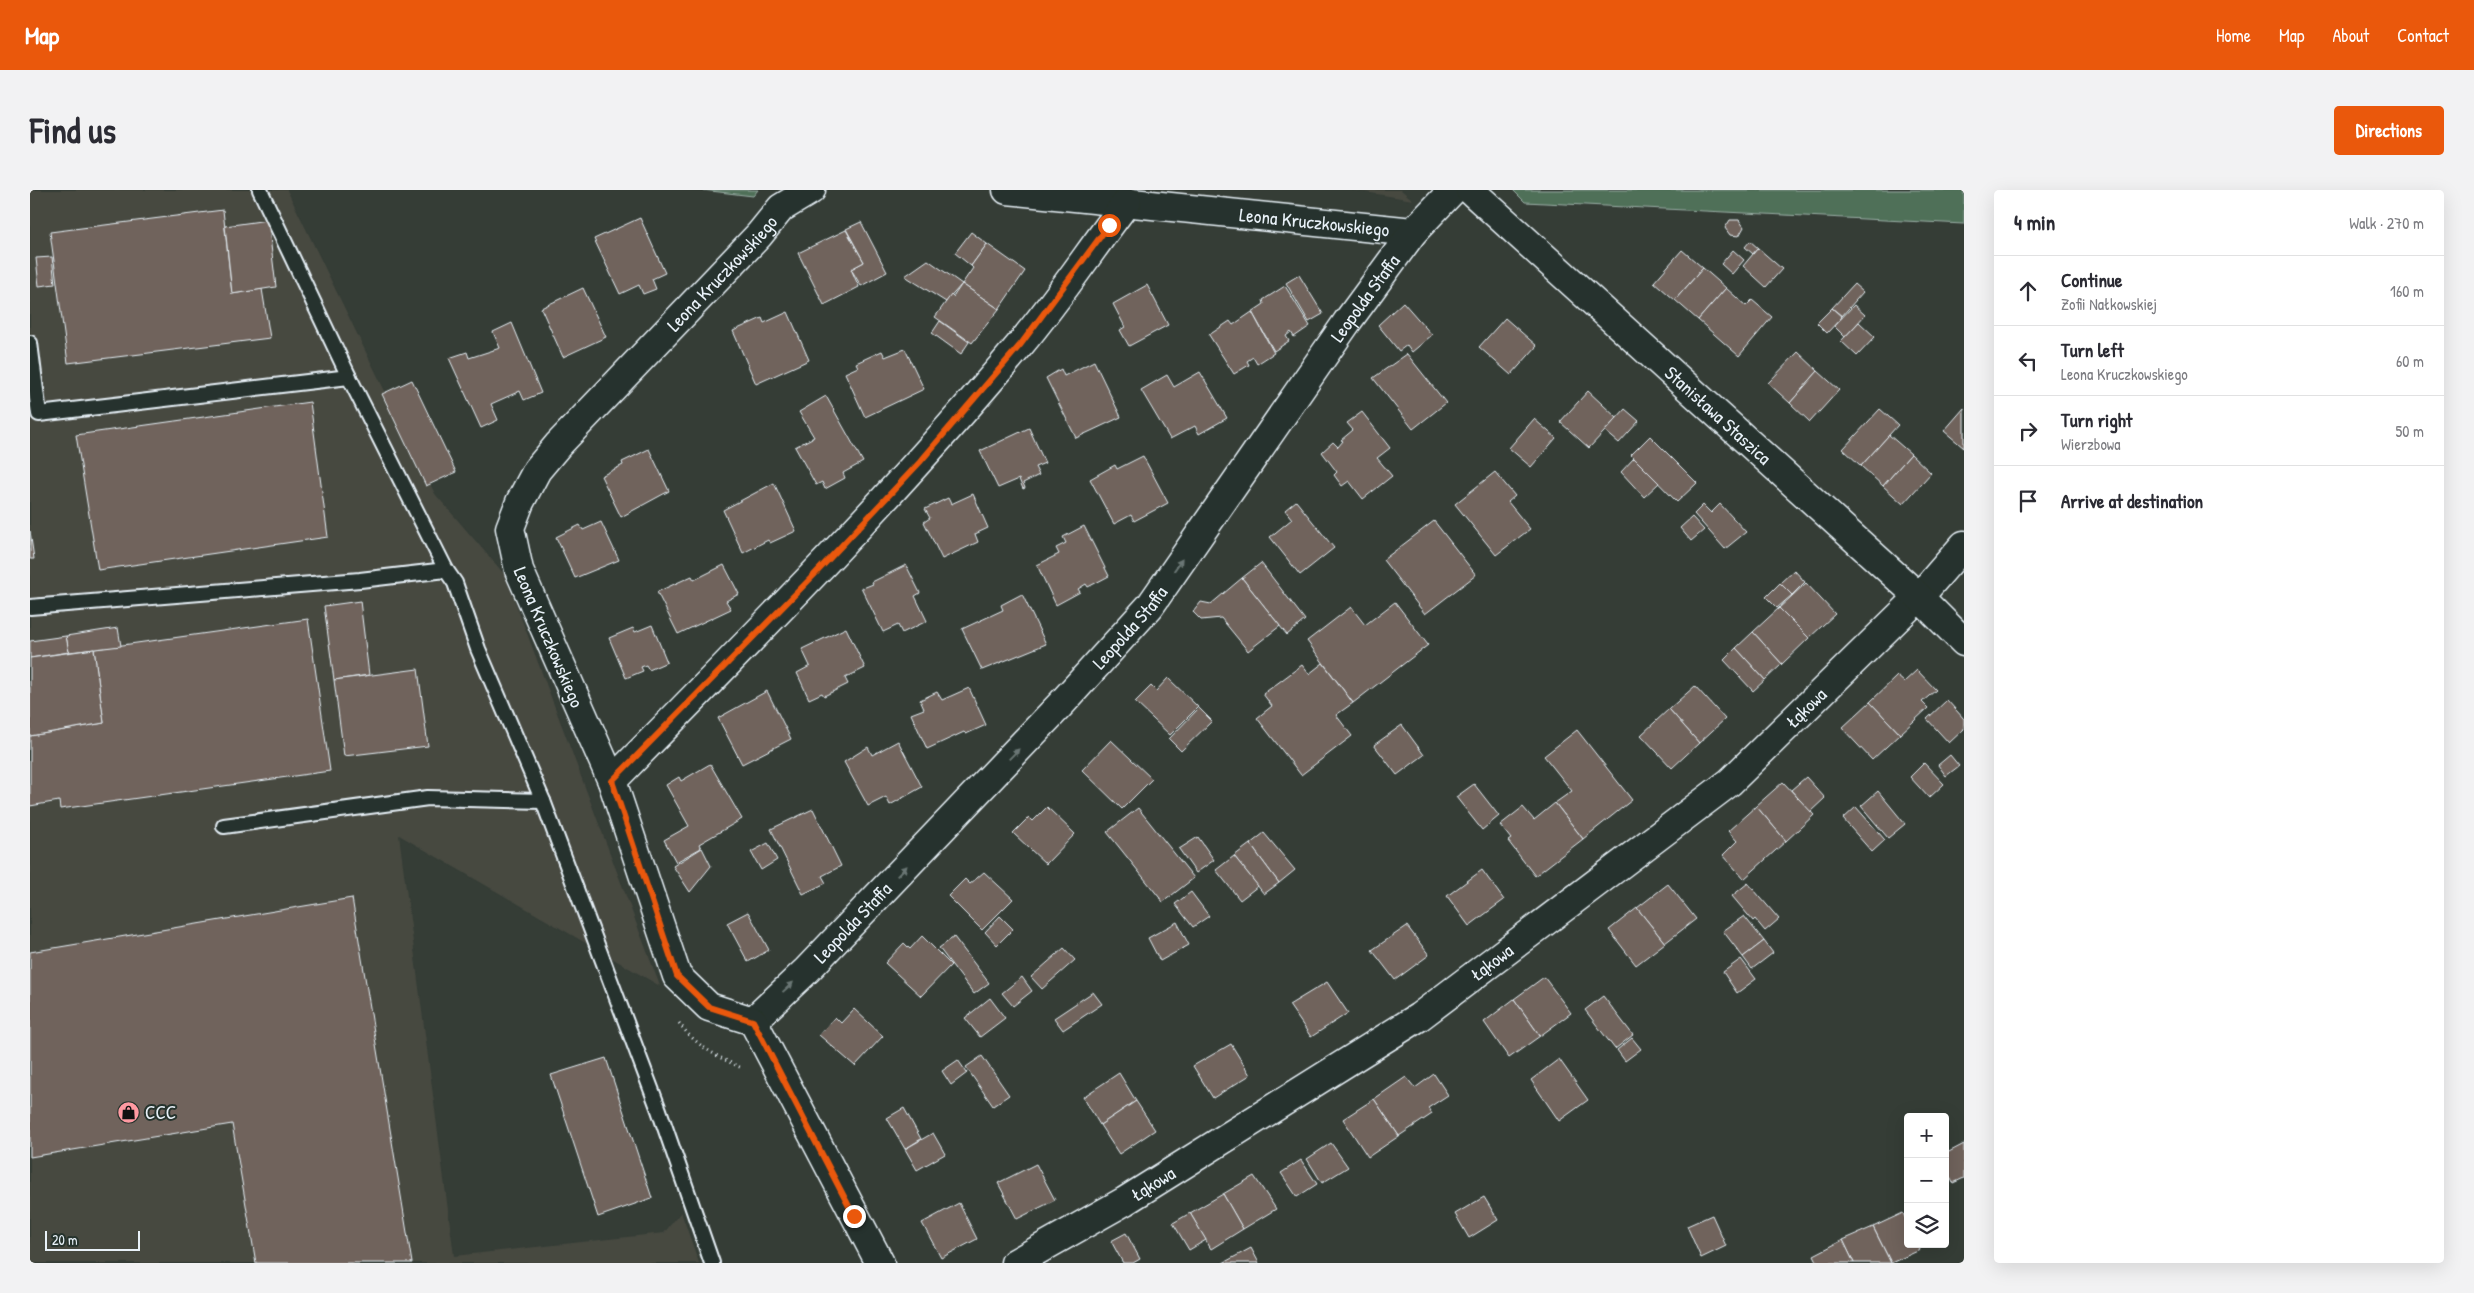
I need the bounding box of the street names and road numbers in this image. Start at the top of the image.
street label: Leona Kruczkowskiego [1238,201,1391,243]
street label: Leona Kruczkowskiego [661,209,783,337]
street label: Leopolda Staffa [1324,248,1406,347]
street label: Stanisława Staszica [1659,360,1778,471]
street label: Leona Kruczkowskiego [508,563,591,712]
street label: Leopolda Staffa [1086,580,1173,675]
street label: Łąkowa [1780,681,1832,734]
street label: Leopolda Staffa [808,876,898,969]
street label: Łąkowa [1465,937,1519,987]
street label: Łąkowa [1126,1160,1180,1207]

